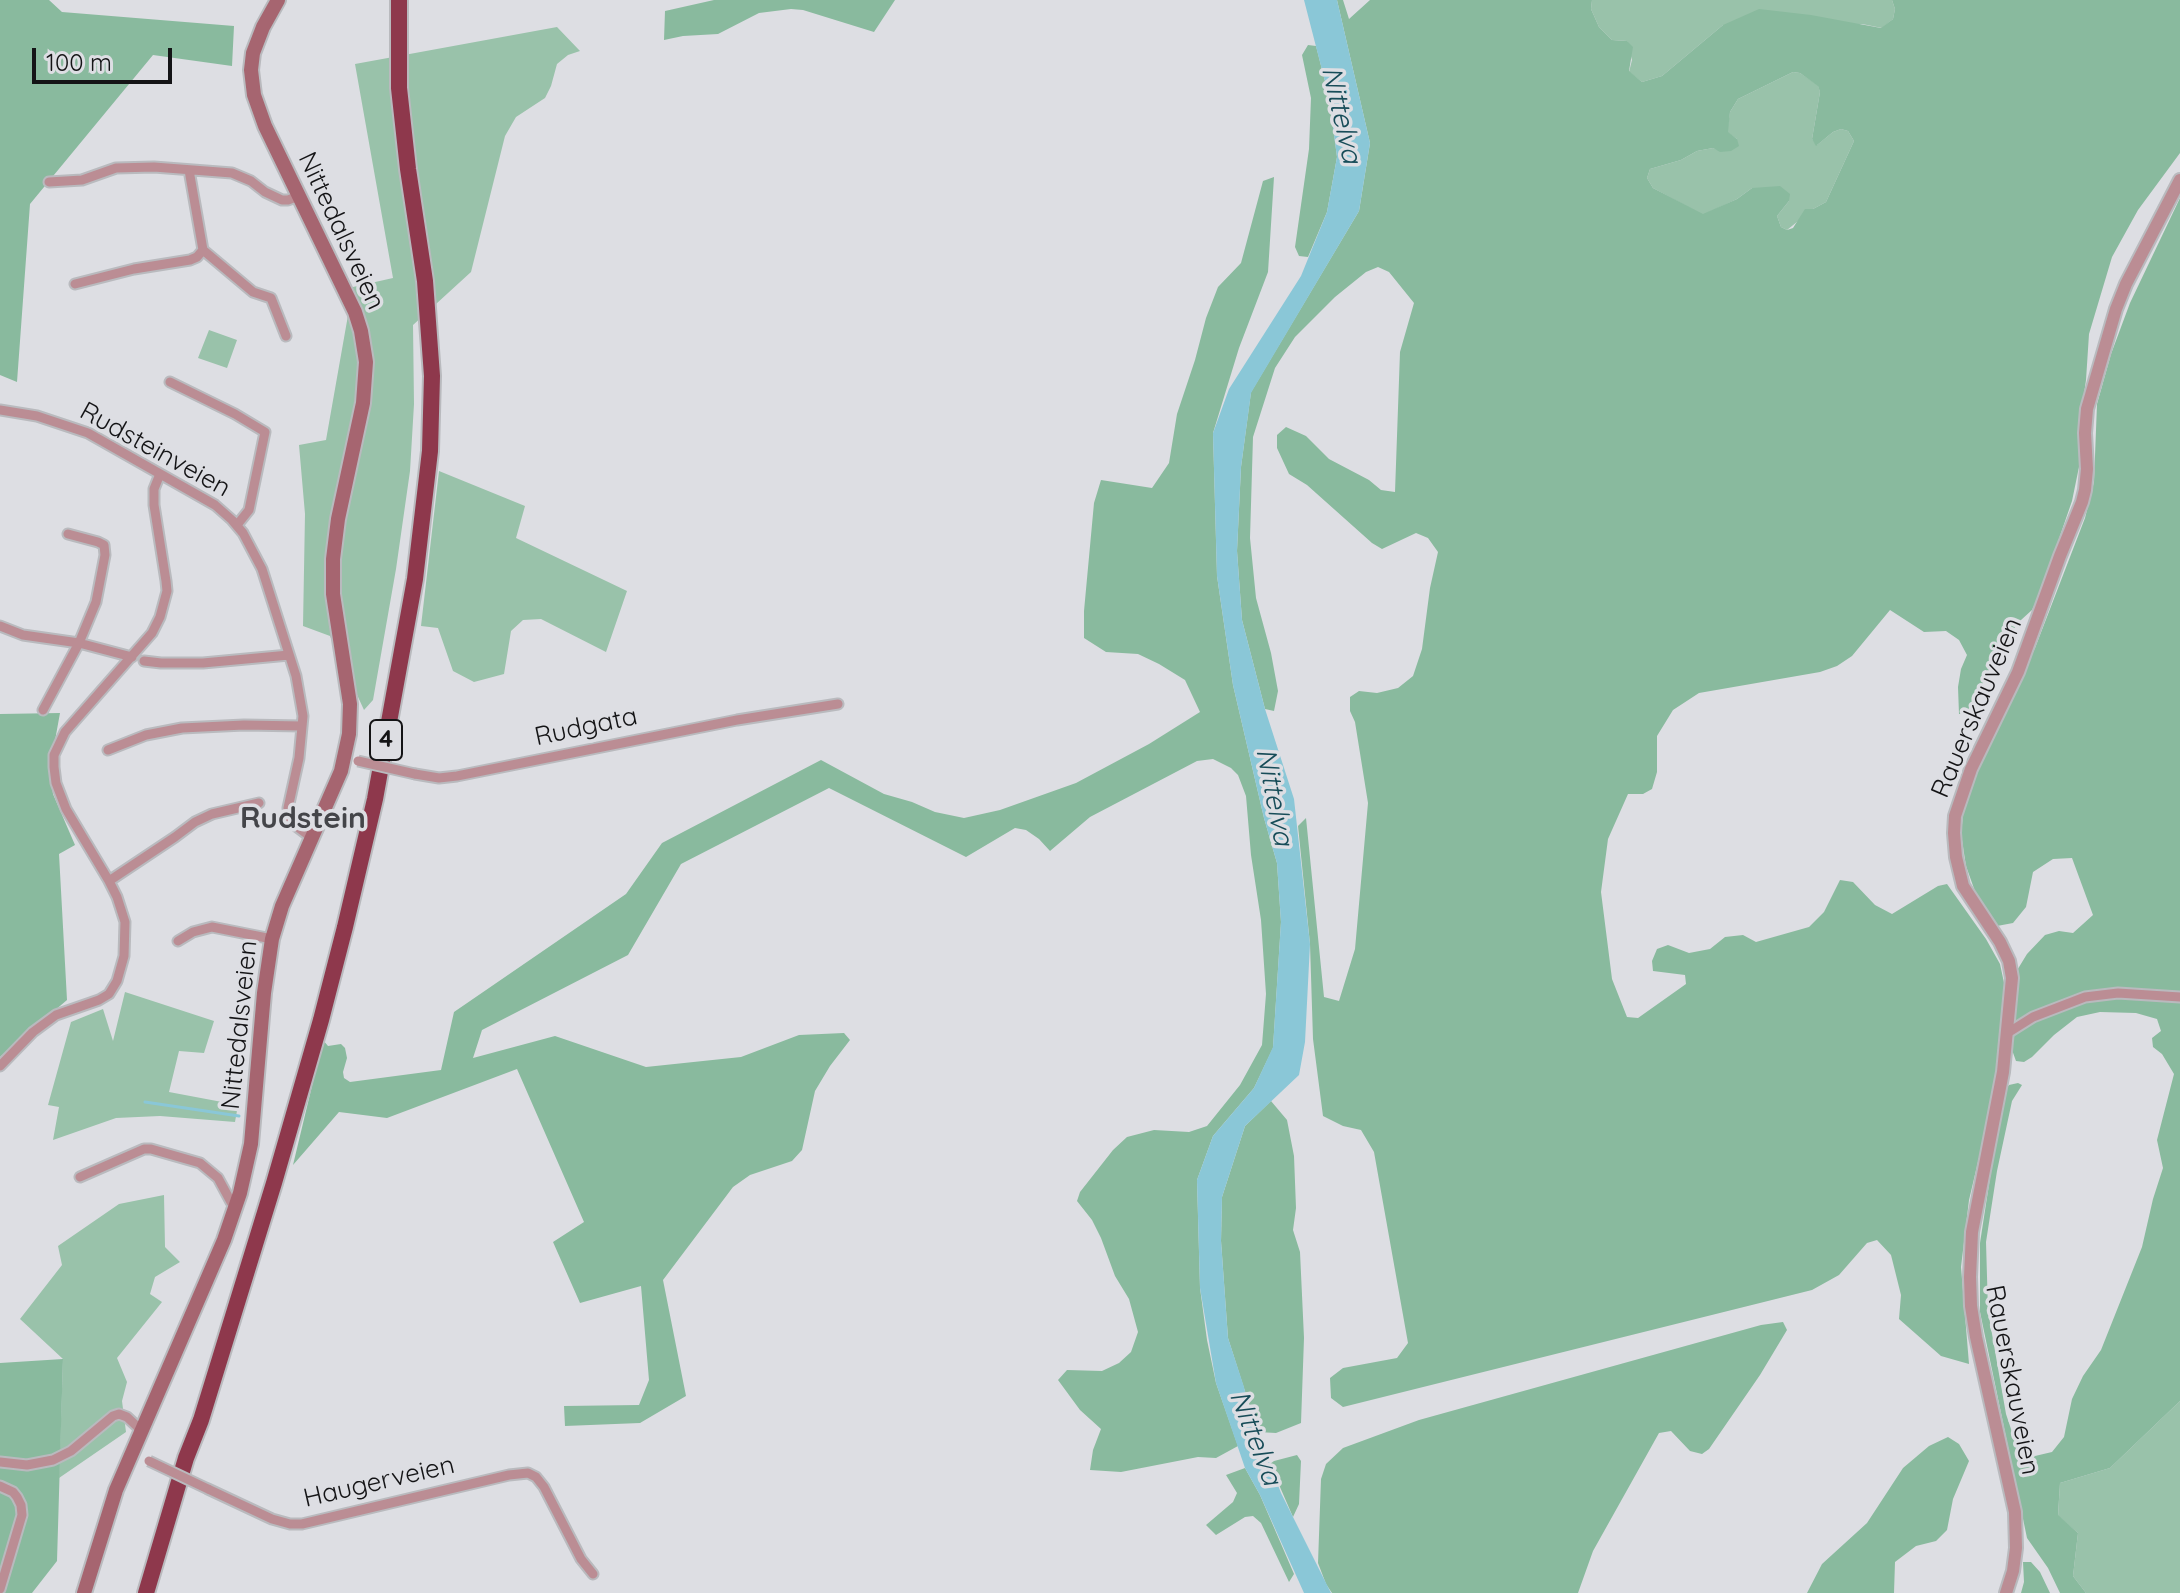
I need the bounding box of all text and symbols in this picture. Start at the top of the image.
scale bar [36,32,176,82]
text: 100 m [46,47,112,77]
water label: Nittelva [1314,63,1368,167]
street label: Nittedalsveien [291,147,391,315]
street label: Rudsteinveien [74,396,236,504]
street label: Rauerskauveien [1925,613,2029,803]
street label: Rudgata [532,701,640,753]
road number: 4 [370,720,402,760]
water label: Nittelva [1248,745,1300,849]
district label: Rudstein [240,801,366,837]
street label: Nittedalsveien [216,939,264,1111]
street label: Rauerskauveien [1978,1283,2046,1477]
water label: Nittelva [1222,1386,1288,1490]
street label: Haugerveien [300,1449,458,1515]

